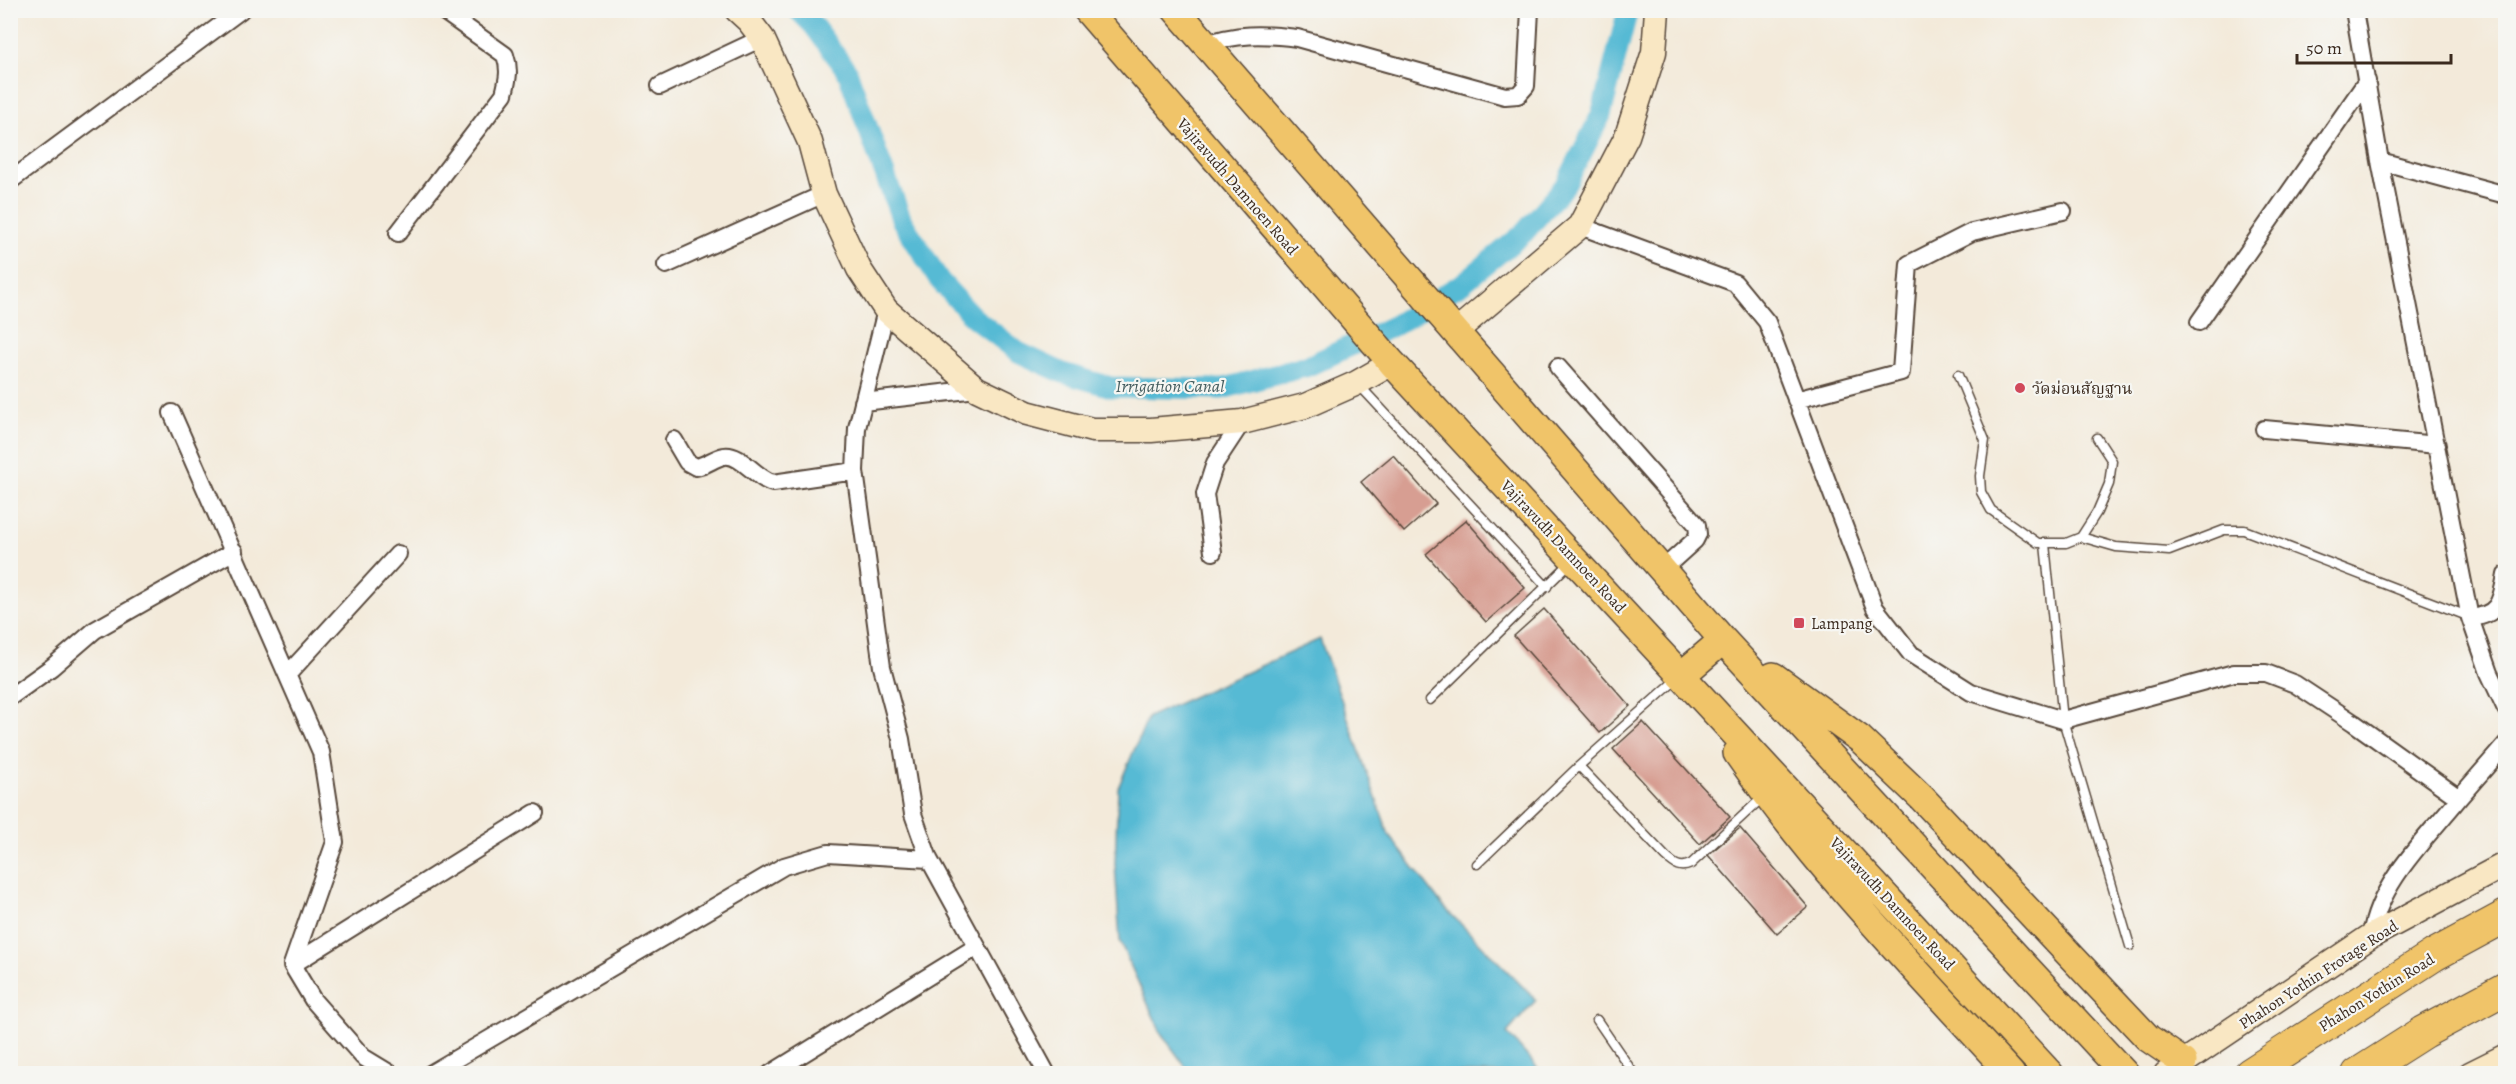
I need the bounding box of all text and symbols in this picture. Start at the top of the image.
scale bar [2297,27,2452,65]
text: 50 m [2306,36,2342,60]
street label: Vajiravudh Damnoen Road [1171,113,1303,260]
water label: Irrigation Canal [1115,374,1225,398]
place label: วัดม่อนสัญฐาน [2032,378,2132,400]
marker: วัดม่อนสัญฐาน [2013,381,2027,395]
street label: Vajiravudh Damnoen Road [1495,475,1631,618]
place label: Lampang [1811,613,1873,635]
marker: Lampang [1792,616,1806,630]
street label: Vajiravudh Damnoen Road [1824,832,1960,975]
street label: Phahon Yothin Frotage Road [2235,915,2403,1035]
street label: Phahon Yothin Road [2314,948,2439,1037]

